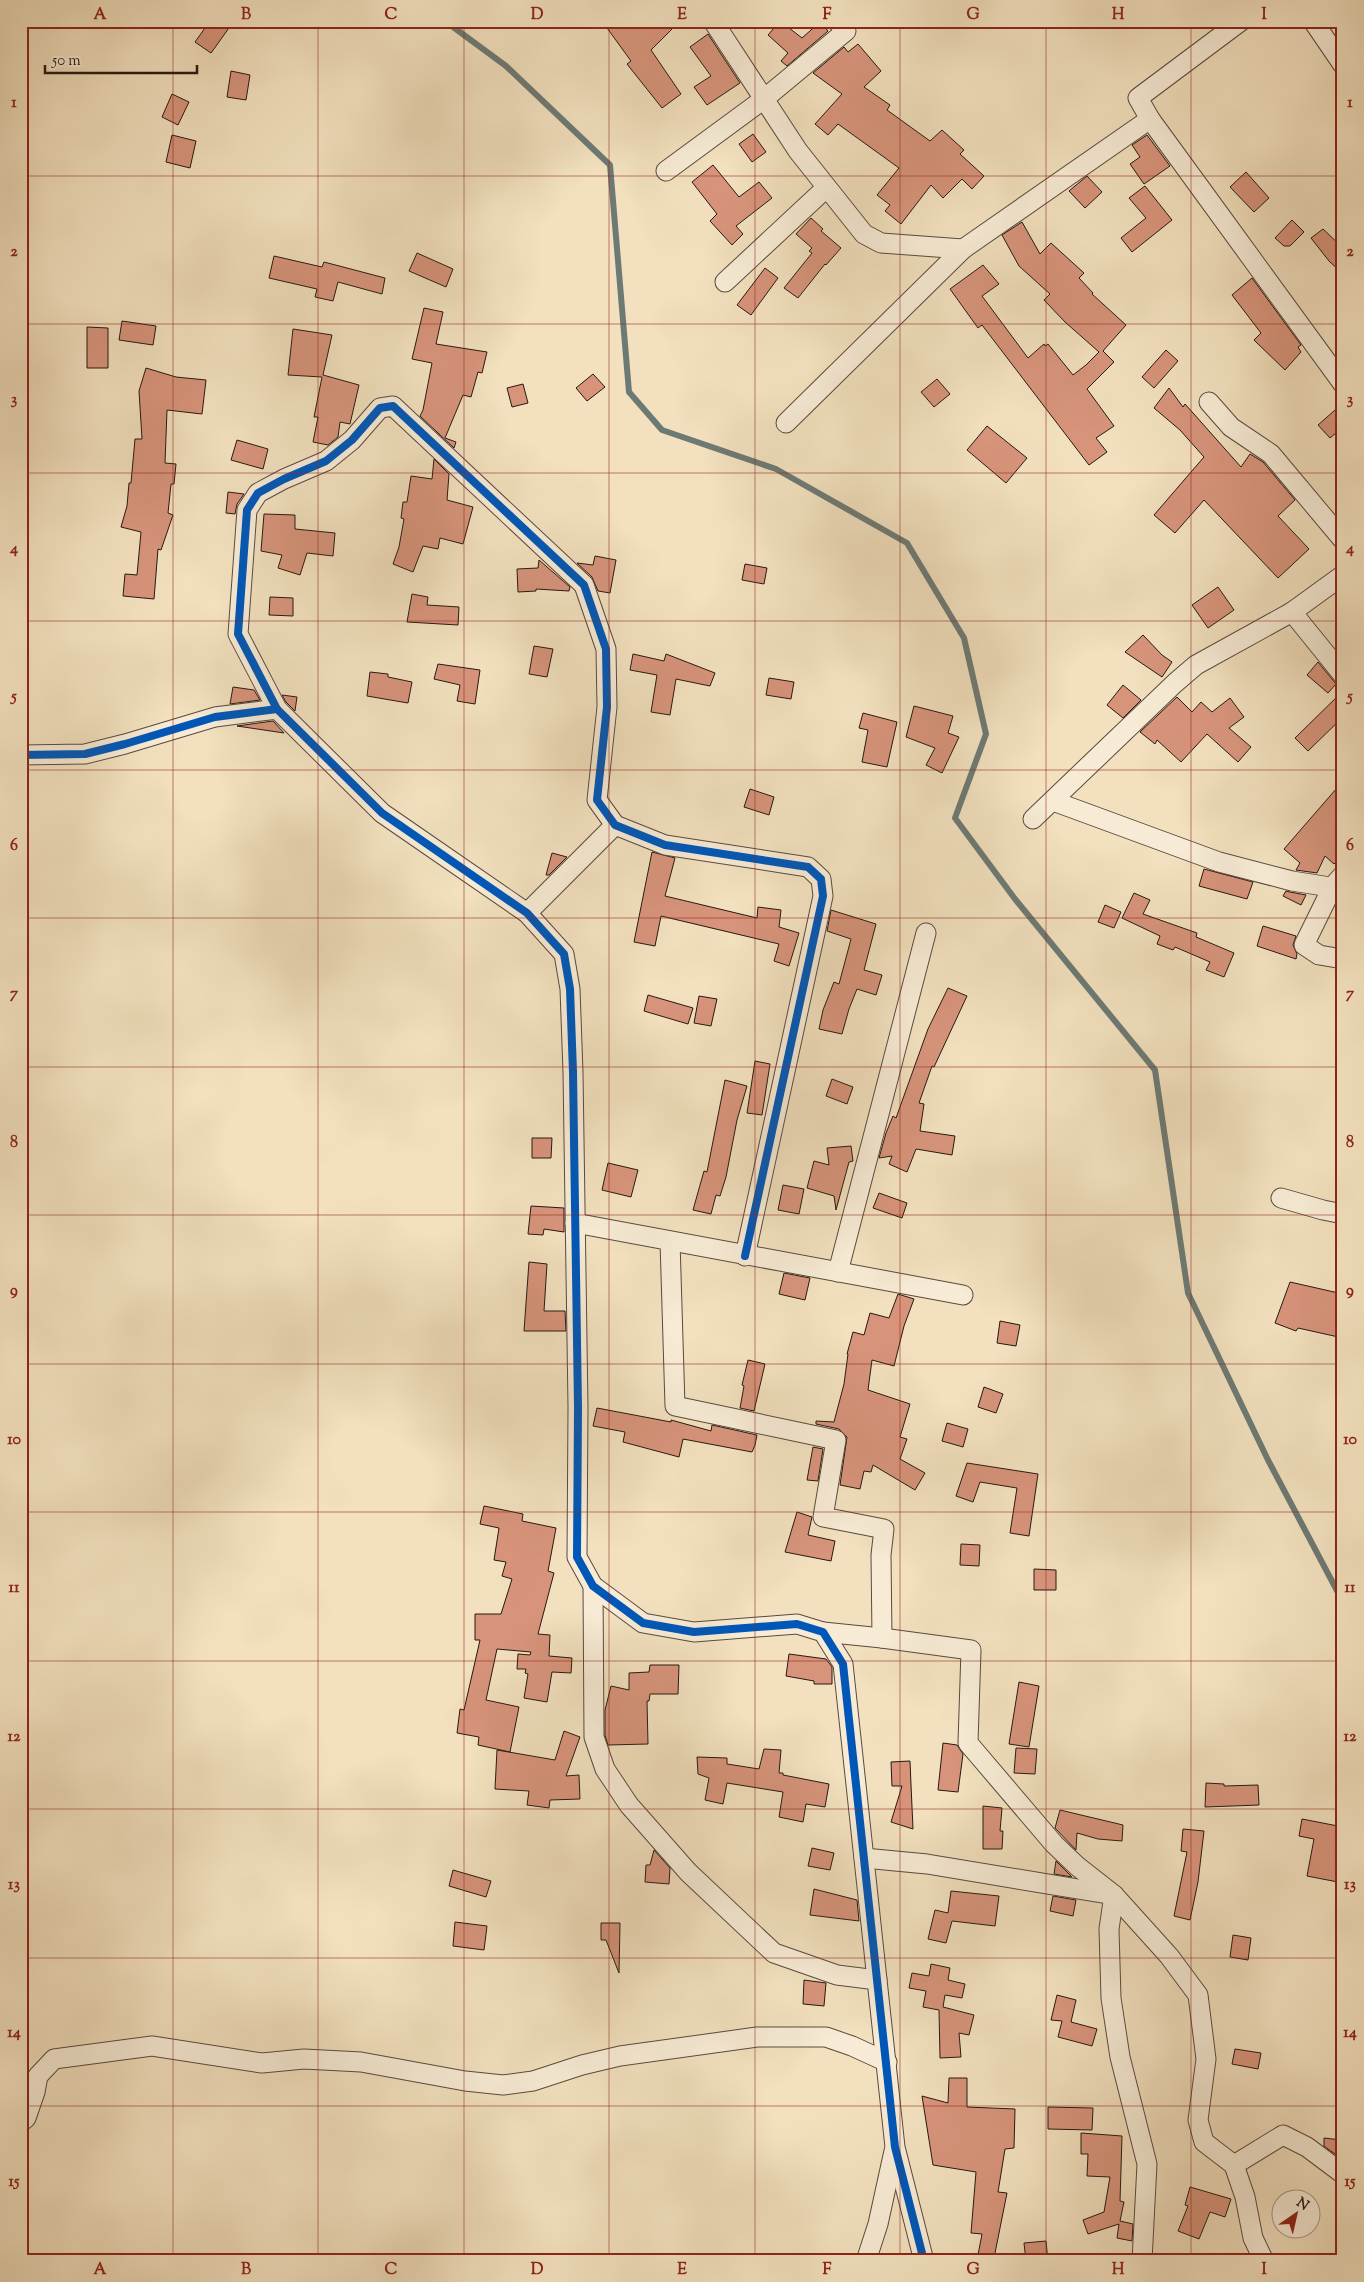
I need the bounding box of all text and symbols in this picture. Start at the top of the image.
text: A [94,4,107,27]
text: B [241,4,251,27]
text: C [385,4,398,27]
text: D [531,4,544,27]
text: E [677,4,687,27]
text: F [823,4,832,27]
text: G [966,4,980,27]
text: H [1112,4,1125,27]
text: I [1261,4,1267,27]
scale bar [45,42,198,74]
text: 50 m [51,51,81,72]
text: 1 [11,92,17,115]
text: 1 [1347,92,1353,115]
text: 2 [10,241,18,264]
text: 2 [1346,241,1354,264]
text: 3 [11,389,18,412]
text: 3 [1347,389,1354,412]
text: 4 [9,538,18,561]
text: 4 [1345,538,1354,561]
text: 5 [9,686,17,709]
text: 5 [1345,686,1353,709]
text: 6 [10,835,18,858]
text: 6 [1346,835,1354,858]
text: 7 [10,983,19,1006]
text: 7 [1346,983,1355,1006]
text: 8 [10,1132,18,1155]
text: 8 [1346,1132,1354,1155]
text: 9 [10,1280,18,1303]
text: 9 [1346,1280,1354,1303]
text: 10 [7,1429,21,1452]
text: 10 [1343,1429,1357,1452]
text: 11 [9,1577,20,1600]
text: 11 [1345,1577,1356,1600]
text: 12 [8,1726,21,1749]
text: 12 [1344,1726,1357,1749]
text: 13 [8,1874,20,1897]
text: 13 [1344,1874,1356,1897]
text: 14 [7,2022,21,2045]
text: 14 [1343,2022,1357,2045]
text: 15 [9,2171,20,2194]
text: 15 [1345,2171,1356,2194]
north arrow [1272,2190,1322,2240]
text: N [1292,2193,1312,2216]
text: A [94,2259,107,2282]
text: B [241,2259,251,2282]
text: C [385,2259,398,2282]
text: D [531,2259,544,2282]
text: E [677,2259,687,2282]
text: F [823,2259,832,2282]
text: G [966,2259,980,2282]
text: H [1112,2259,1125,2282]
text: I [1261,2259,1267,2282]

